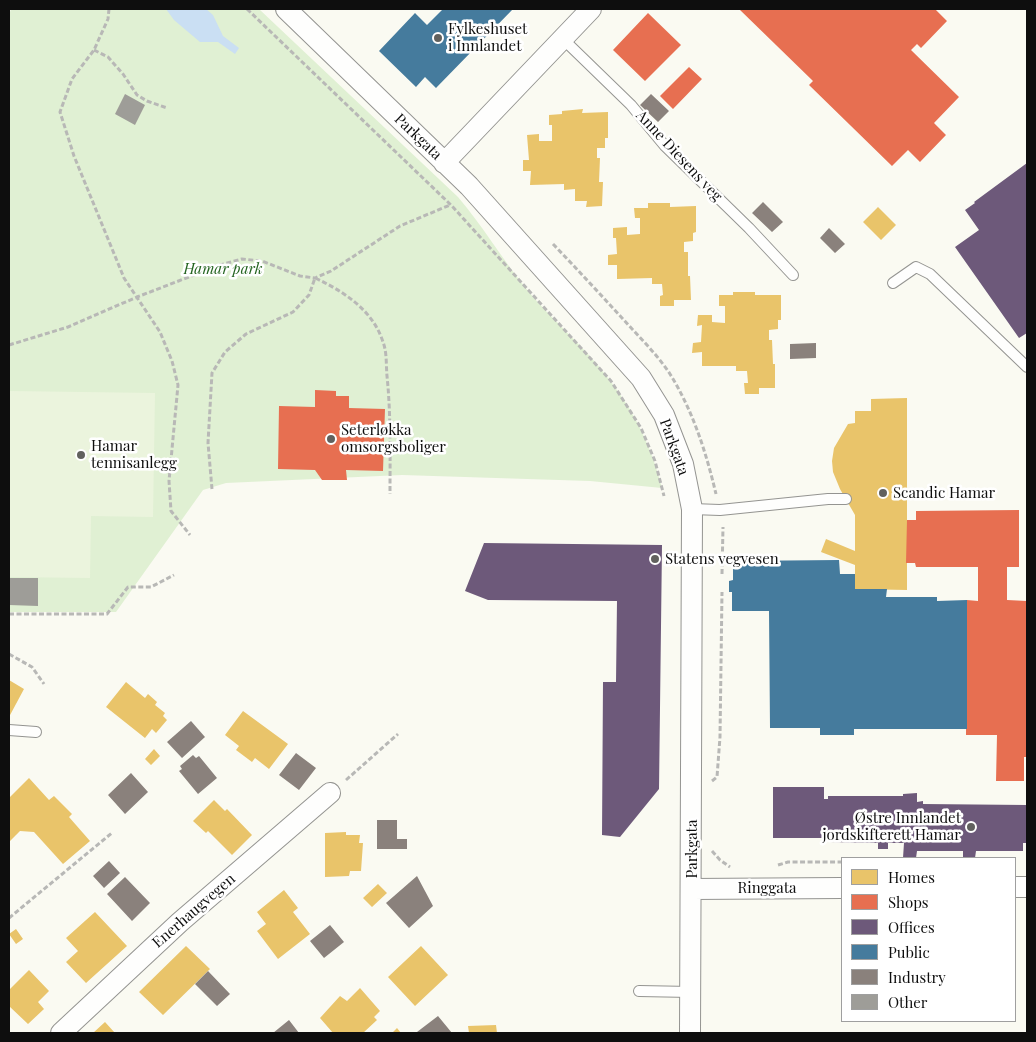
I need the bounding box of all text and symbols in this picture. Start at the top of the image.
place label: Fylkeshuset i Innlandet [448,20,527,55]
marker: Fylkeshuset i Innlandet [432,32,444,44]
street label: Anne Diesens veg [632,107,726,205]
street label: Parkgata [391,110,445,164]
park label: Hamar park [183,260,263,278]
street label: Parkgata [655,416,693,478]
place label: Seterløkka omsorgsboliger [341,421,446,456]
marker: Seterløkka omsorgsboliger [325,433,337,445]
place label: Hamar tennisanlegg [91,437,177,472]
marker: Hamar tennisanlegg [75,449,87,461]
place label: Scandic Hamar [893,484,995,502]
marker: Scandic Hamar [877,487,889,499]
place label: Statens vegvesen [665,550,779,568]
marker: Statens vegvesen [649,553,661,565]
place label: Østre Innlandet jordskifterett Hamar [823,809,961,844]
street label: Parkgata [683,820,701,878]
marker: Østre Innlandet jordskifterett Hamar [965,821,977,833]
legend [841,857,1016,1022]
text: Homes [888,867,935,887]
street label: Enerhaugvegen [149,870,239,952]
street label: Ringgata [738,879,796,897]
text: Shops [888,892,929,912]
text: Offices [888,917,935,937]
text: Public [888,942,930,962]
text: Industry [888,967,946,987]
text: Other [888,992,928,1012]

